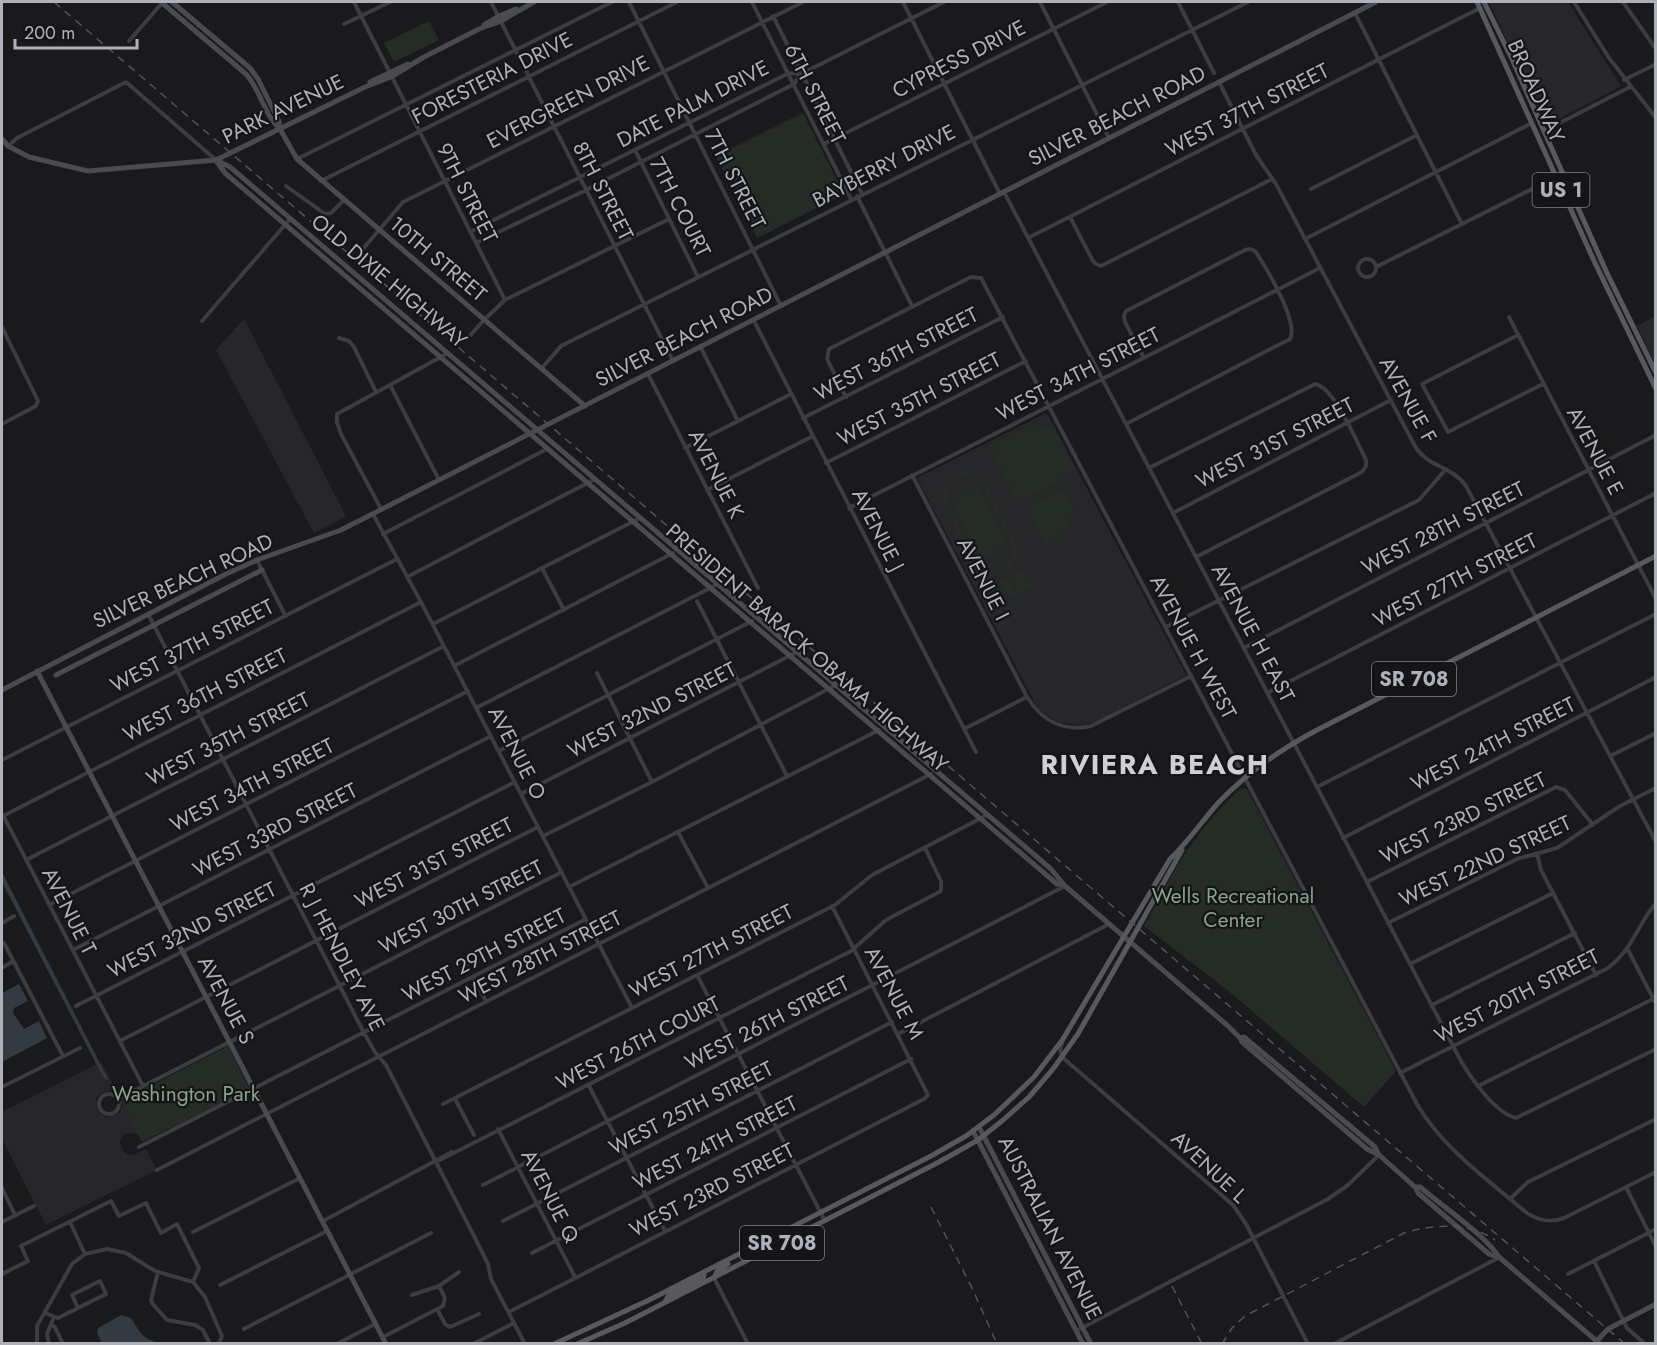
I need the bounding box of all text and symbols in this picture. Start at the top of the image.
scale bar [15,12,136,50]
street label: CYPRESS DRIVE [887,12,1031,106]
text: 200 m [24,20,75,46]
street label: FORESTERIA DRIVE [406,24,578,132]
street label: BROADWAY [1500,35,1572,147]
street label: 6TH STREET [777,39,853,150]
street label: EVERGREEN DRIVE [481,48,655,156]
street label: DATE PALM DRIVE [612,53,774,155]
street label: WEST 37TH STREET [1160,56,1334,164]
street label: SILVER BEACH ROAD [1023,58,1211,174]
street label: PARK AVENUE [217,67,349,151]
street label: BAYBERRY DRIVE [807,117,961,215]
street label: 7TH STREET [697,124,773,235]
street label: 8TH STREET [565,136,641,246]
street label: 9TH STREET [429,138,505,248]
street label: 7TH COURT [642,152,718,262]
road number: US 1 [1532,173,1590,207]
street label: OLD DIXIE HIGHWAY [305,207,473,355]
street label: 10TH STREET [383,209,493,309]
street label: SILVER BEACH ROAD [590,279,778,395]
street label: WEST 36TH STREET [809,300,983,408]
street label: WEST 34TH STREET [991,320,1165,428]
street label: WEST 35TH STREET [832,345,1006,453]
street label: AVENUE F [1372,351,1444,449]
street label: WEST 31ST STREET [1191,390,1360,496]
street label: AVENUE E [1559,402,1631,500]
street label: AVENUE K [681,424,751,524]
street label: WEST 28TH STREET [1356,474,1530,582]
street label: AVENUE J [844,483,912,577]
street label: PRESIDENT BARACK OBAMA HIGHWAY [659,517,955,779]
street label: SILVER BEACH ROAD [88,526,278,636]
street label: WEST 27TH STREET [1368,526,1543,634]
street label: AVENUE I [949,532,1017,626]
street label: AVENUE H EAST [1204,559,1302,708]
street label: AVENUE H WEST [1142,570,1244,725]
street label: WEST 37TH STREET [105,592,279,700]
street label: WEST 36TH STREET [118,641,292,749]
street label: WEST 32ND STREET [562,654,742,766]
road number: SR 708 [1372,662,1456,696]
street label: WEST 35TH STREET [141,685,315,793]
street label: WEST 24TH STREET [1406,689,1581,798]
street label: AVENUE O [481,701,553,805]
street label: WEST 34TH STREET [165,731,339,839]
district label: RIVIERA BEACH [1040,745,1270,784]
street label: WEST 23RD STREET [1375,765,1551,871]
street label: WEST 33RD STREET [188,775,363,884]
street label: WEST 22ND STREET [1394,808,1576,914]
street label: WEST 31ST STREET [350,810,519,916]
street label: WEST 30TH STREET [374,852,549,961]
street label: AVENUE T [34,862,104,960]
street label: WEST 32ND STREET [102,874,282,986]
street label: R J HENDLEY AVE [292,878,392,1036]
park label: Wells Recreational Center [1152,881,1314,935]
street label: WEST 27TH STREET [624,897,799,1005]
street label: WEST 29TH STREET [397,901,571,1009]
street label: WEST 28TH STREET [453,903,627,1011]
street label: AVENUE M [857,941,931,1045]
street label: WEST 20TH STREET [1429,941,1605,1051]
street label: AVENUE S [190,951,262,1049]
street label: WEST 26TH STREET [680,968,855,1077]
street label: WEST 26TH COURT [551,989,726,1097]
street label: WEST 25TH STREET [604,1054,779,1162]
park label: Washington Park [112,1079,261,1109]
street label: WEST 24TH STREET [628,1088,803,1197]
street label: AVENUE L [1164,1124,1254,1210]
street label: AUSTRALIAN AVENUE [991,1131,1109,1325]
street label: WEST 23RD STREET [624,1135,800,1245]
street label: AVENUE Q [514,1144,586,1248]
road number: SR 708 [740,1226,824,1260]

